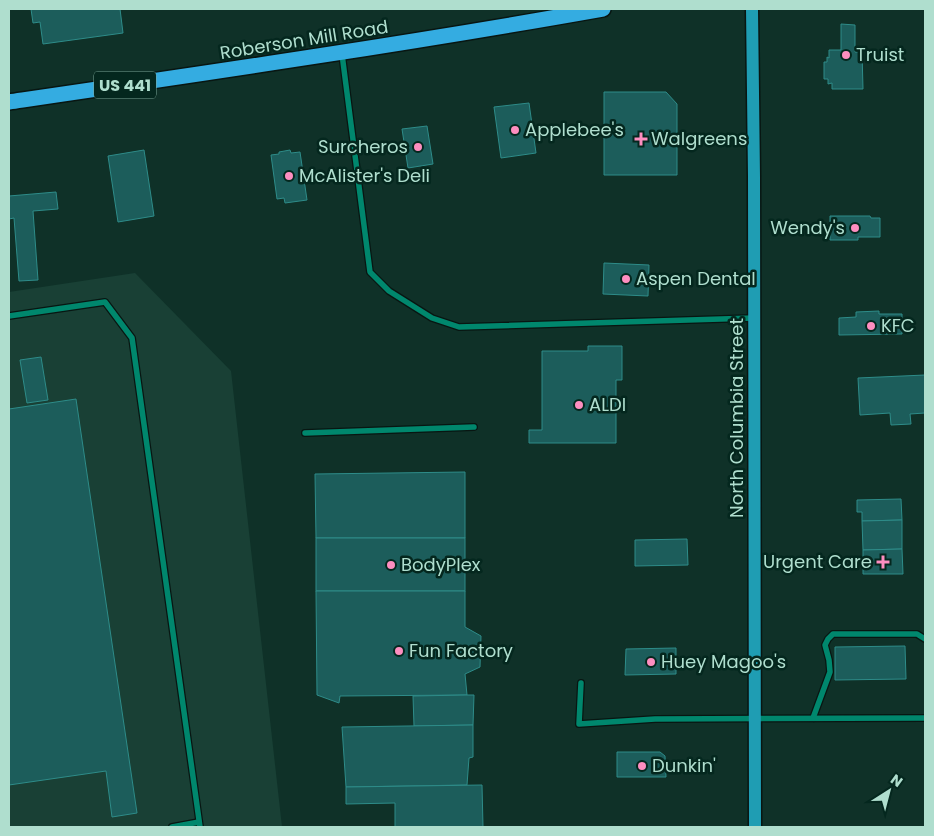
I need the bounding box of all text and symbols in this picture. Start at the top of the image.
street label: Roberson Mill Road [218,14,390,65]
place label: Truist [856,42,904,67]
marker: Truist [840,49,852,61]
road number: US 441 [94,72,156,98]
place label: Applebee's [525,117,624,142]
marker: Applebee's [509,124,521,136]
place label: Walgreens [651,126,747,151]
marker: Walgreens [635,133,647,145]
place label: Surcheros [318,134,408,159]
marker: Surcheros [412,141,424,153]
place label: McAlister's Deli [299,163,430,188]
marker: McAlister's Deli [283,170,295,182]
place label: Wendy's [770,215,845,240]
marker: Wendy's [849,222,861,234]
place label: Aspen Dental [636,266,756,291]
marker: Aspen Dental [620,273,632,285]
place label: KFC [881,313,915,338]
street label: North Columbia Street [724,318,749,518]
marker: KFC [865,320,877,332]
place label: ALDI [589,392,626,417]
marker: ALDI [573,399,585,411]
place label: Urgent Care [763,549,872,574]
place label: BodyPlex [401,552,481,577]
marker: Urgent Care [876,555,890,569]
marker: BodyPlex [385,559,397,571]
place label: Fun Factory [409,638,513,663]
marker: Fun Factory [393,645,405,657]
place label: Huey Magoo's [661,649,786,674]
marker: Huey Magoo's [645,656,657,668]
place label: Dunkin' [652,753,716,778]
marker: Dunkin' [636,760,648,772]
north arrow [864,766,914,816]
text: N [887,769,907,792]

